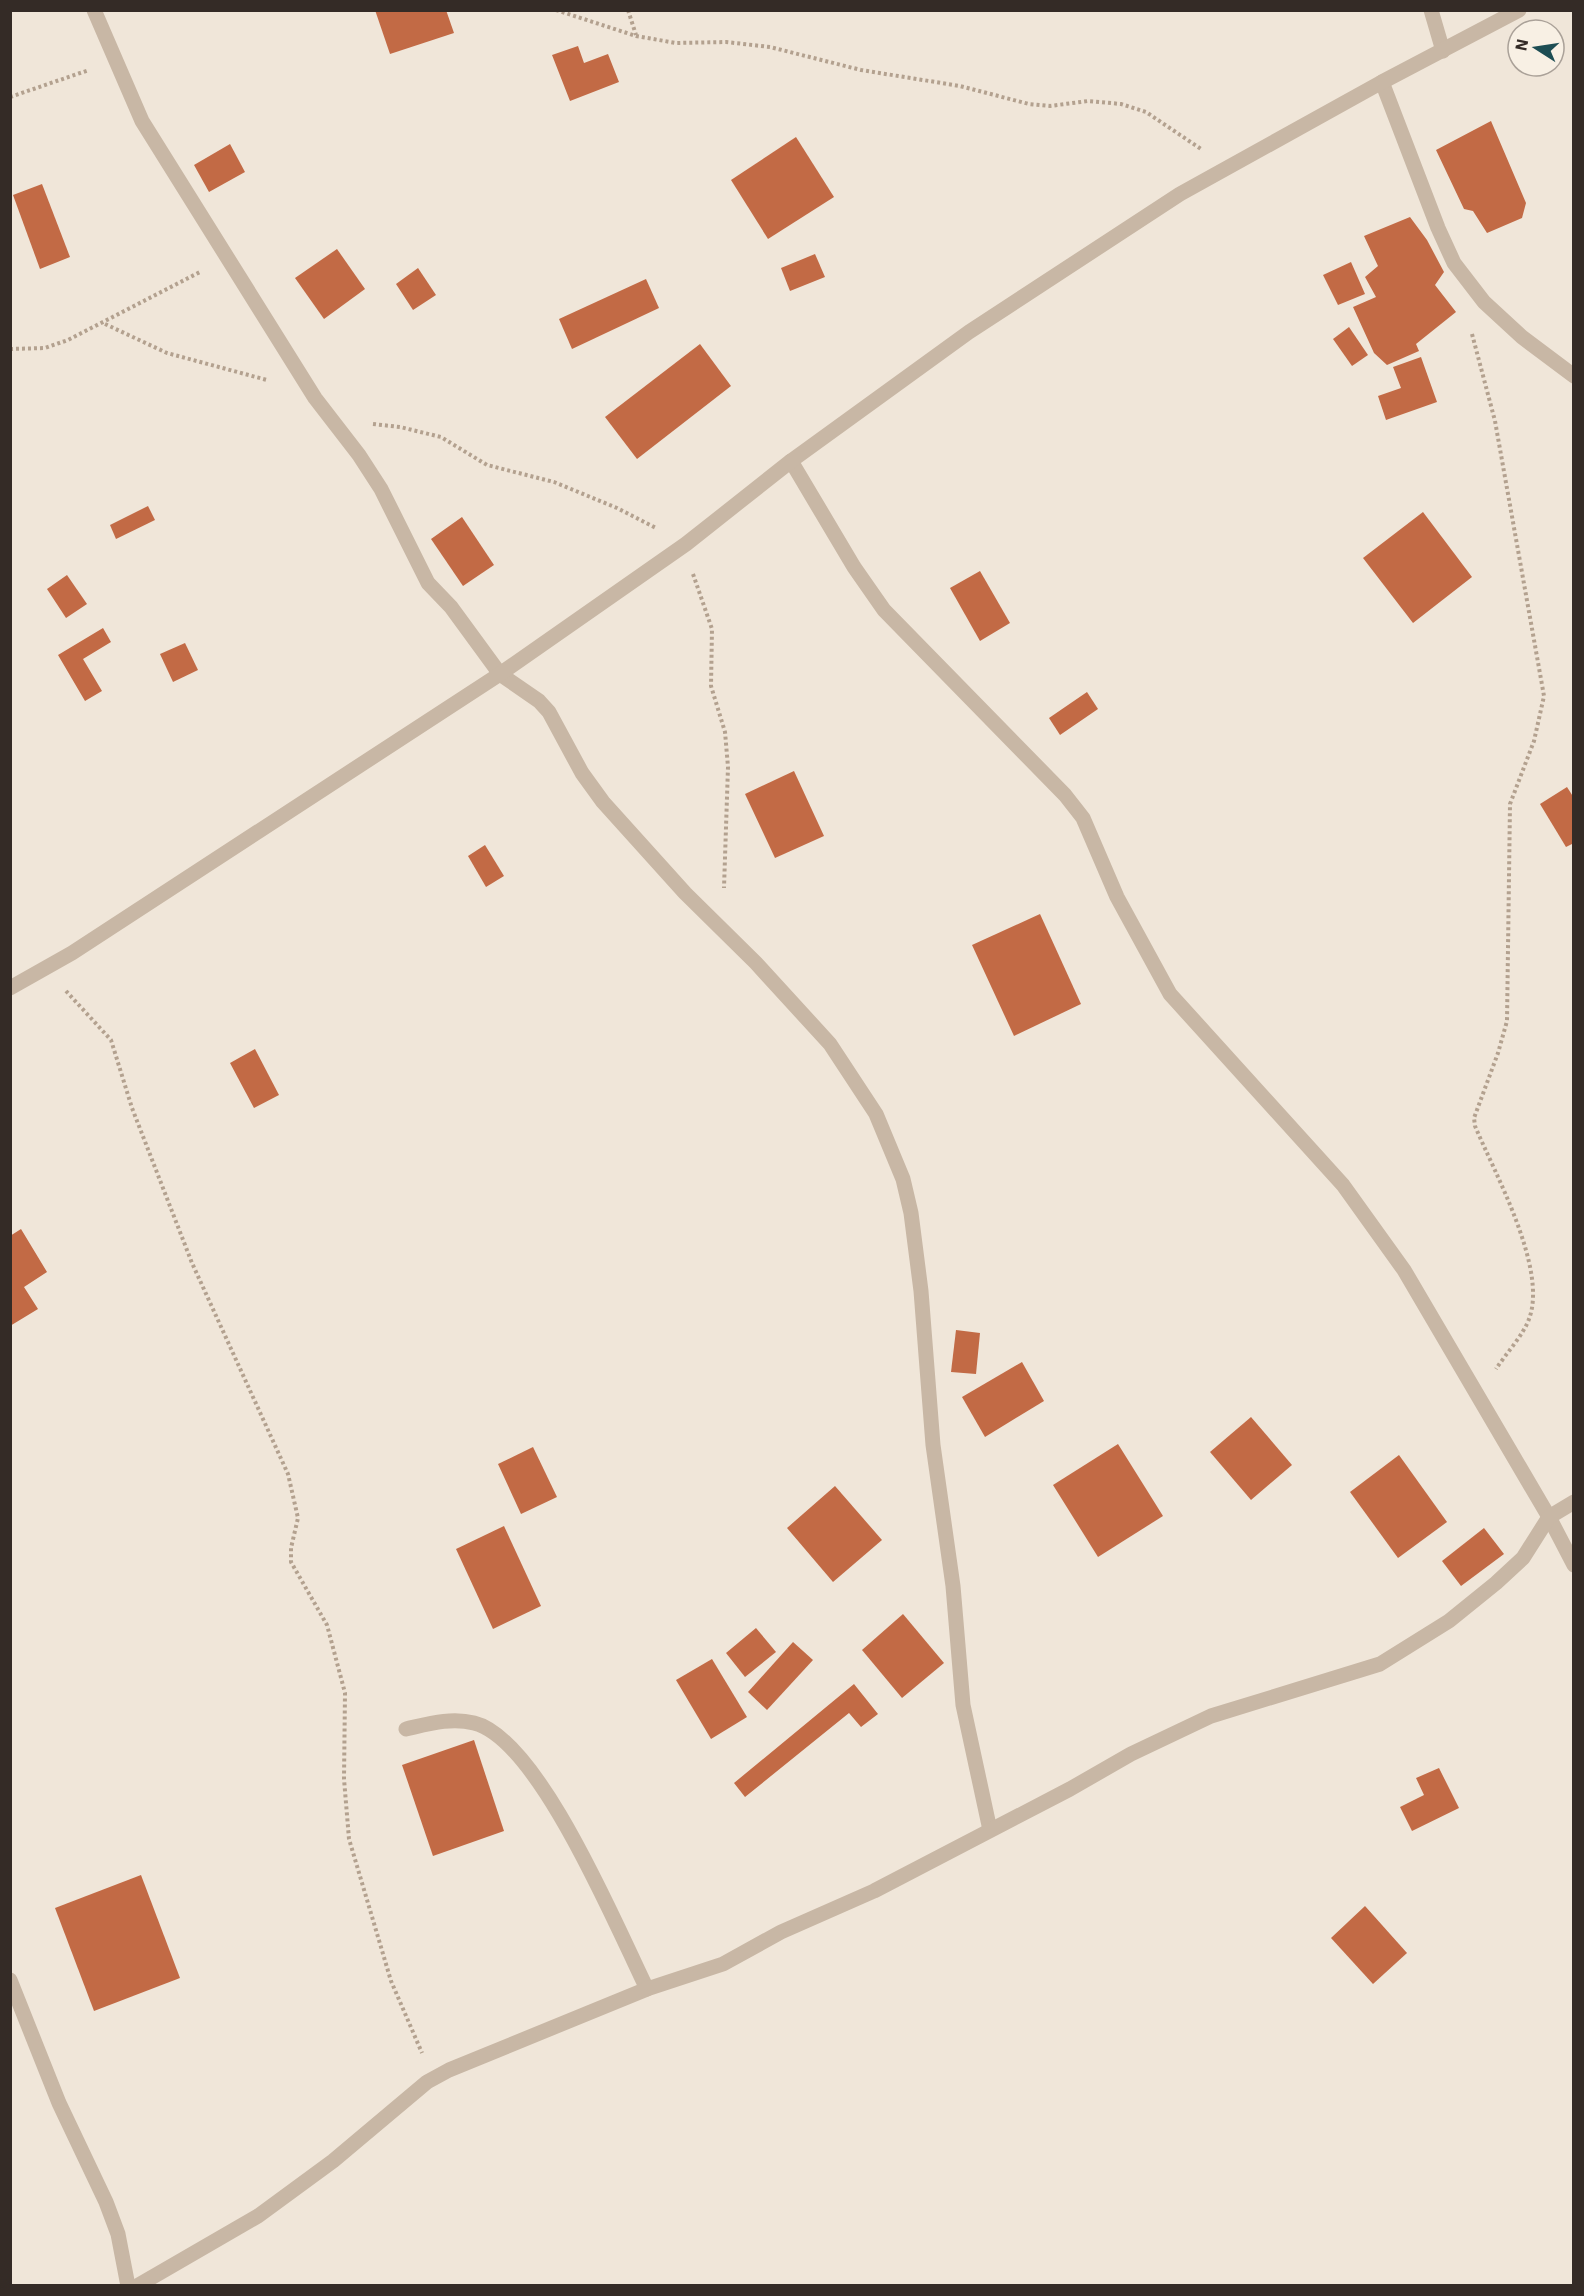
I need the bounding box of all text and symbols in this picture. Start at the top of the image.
north arrow [1506,18,1566,78]
text: N [1510,37,1532,53]

